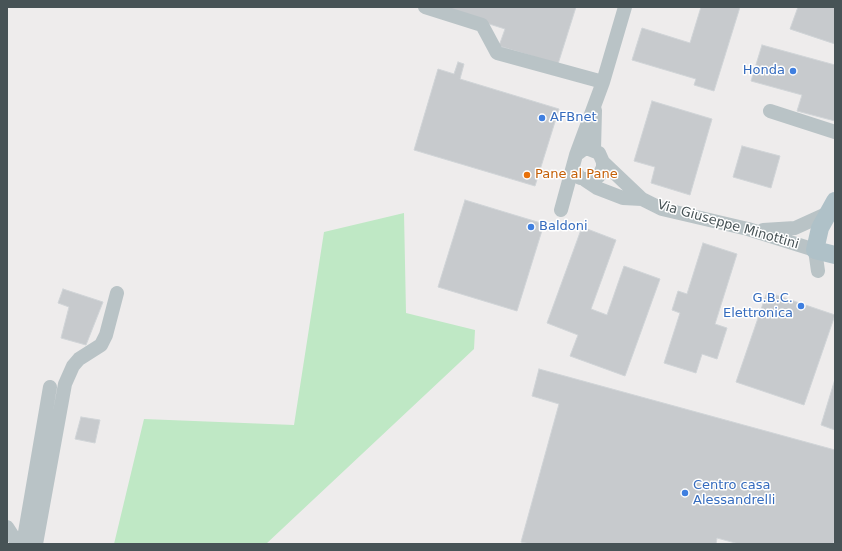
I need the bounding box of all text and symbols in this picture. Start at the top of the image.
place label: Honda [743,63,785,79]
marker: Honda [788,66,798,76]
place label: AFBnet [550,110,597,126]
marker: AFBnet [537,113,547,123]
place label: Pane al Pane [535,167,618,183]
marker: Pane al Pane [522,170,532,180]
street label: Via Giuseppe Minottini [656,197,800,253]
place label: Baldoni [539,219,588,235]
marker: Baldoni [526,222,536,232]
place label: G.B.C. Elettronica [723,291,793,322]
marker: G.B.C. Elettronica [796,301,806,311]
place label: Centro casa Alessandrelli [693,478,775,509]
marker: Centro casa Alessandrelli [680,488,690,498]

